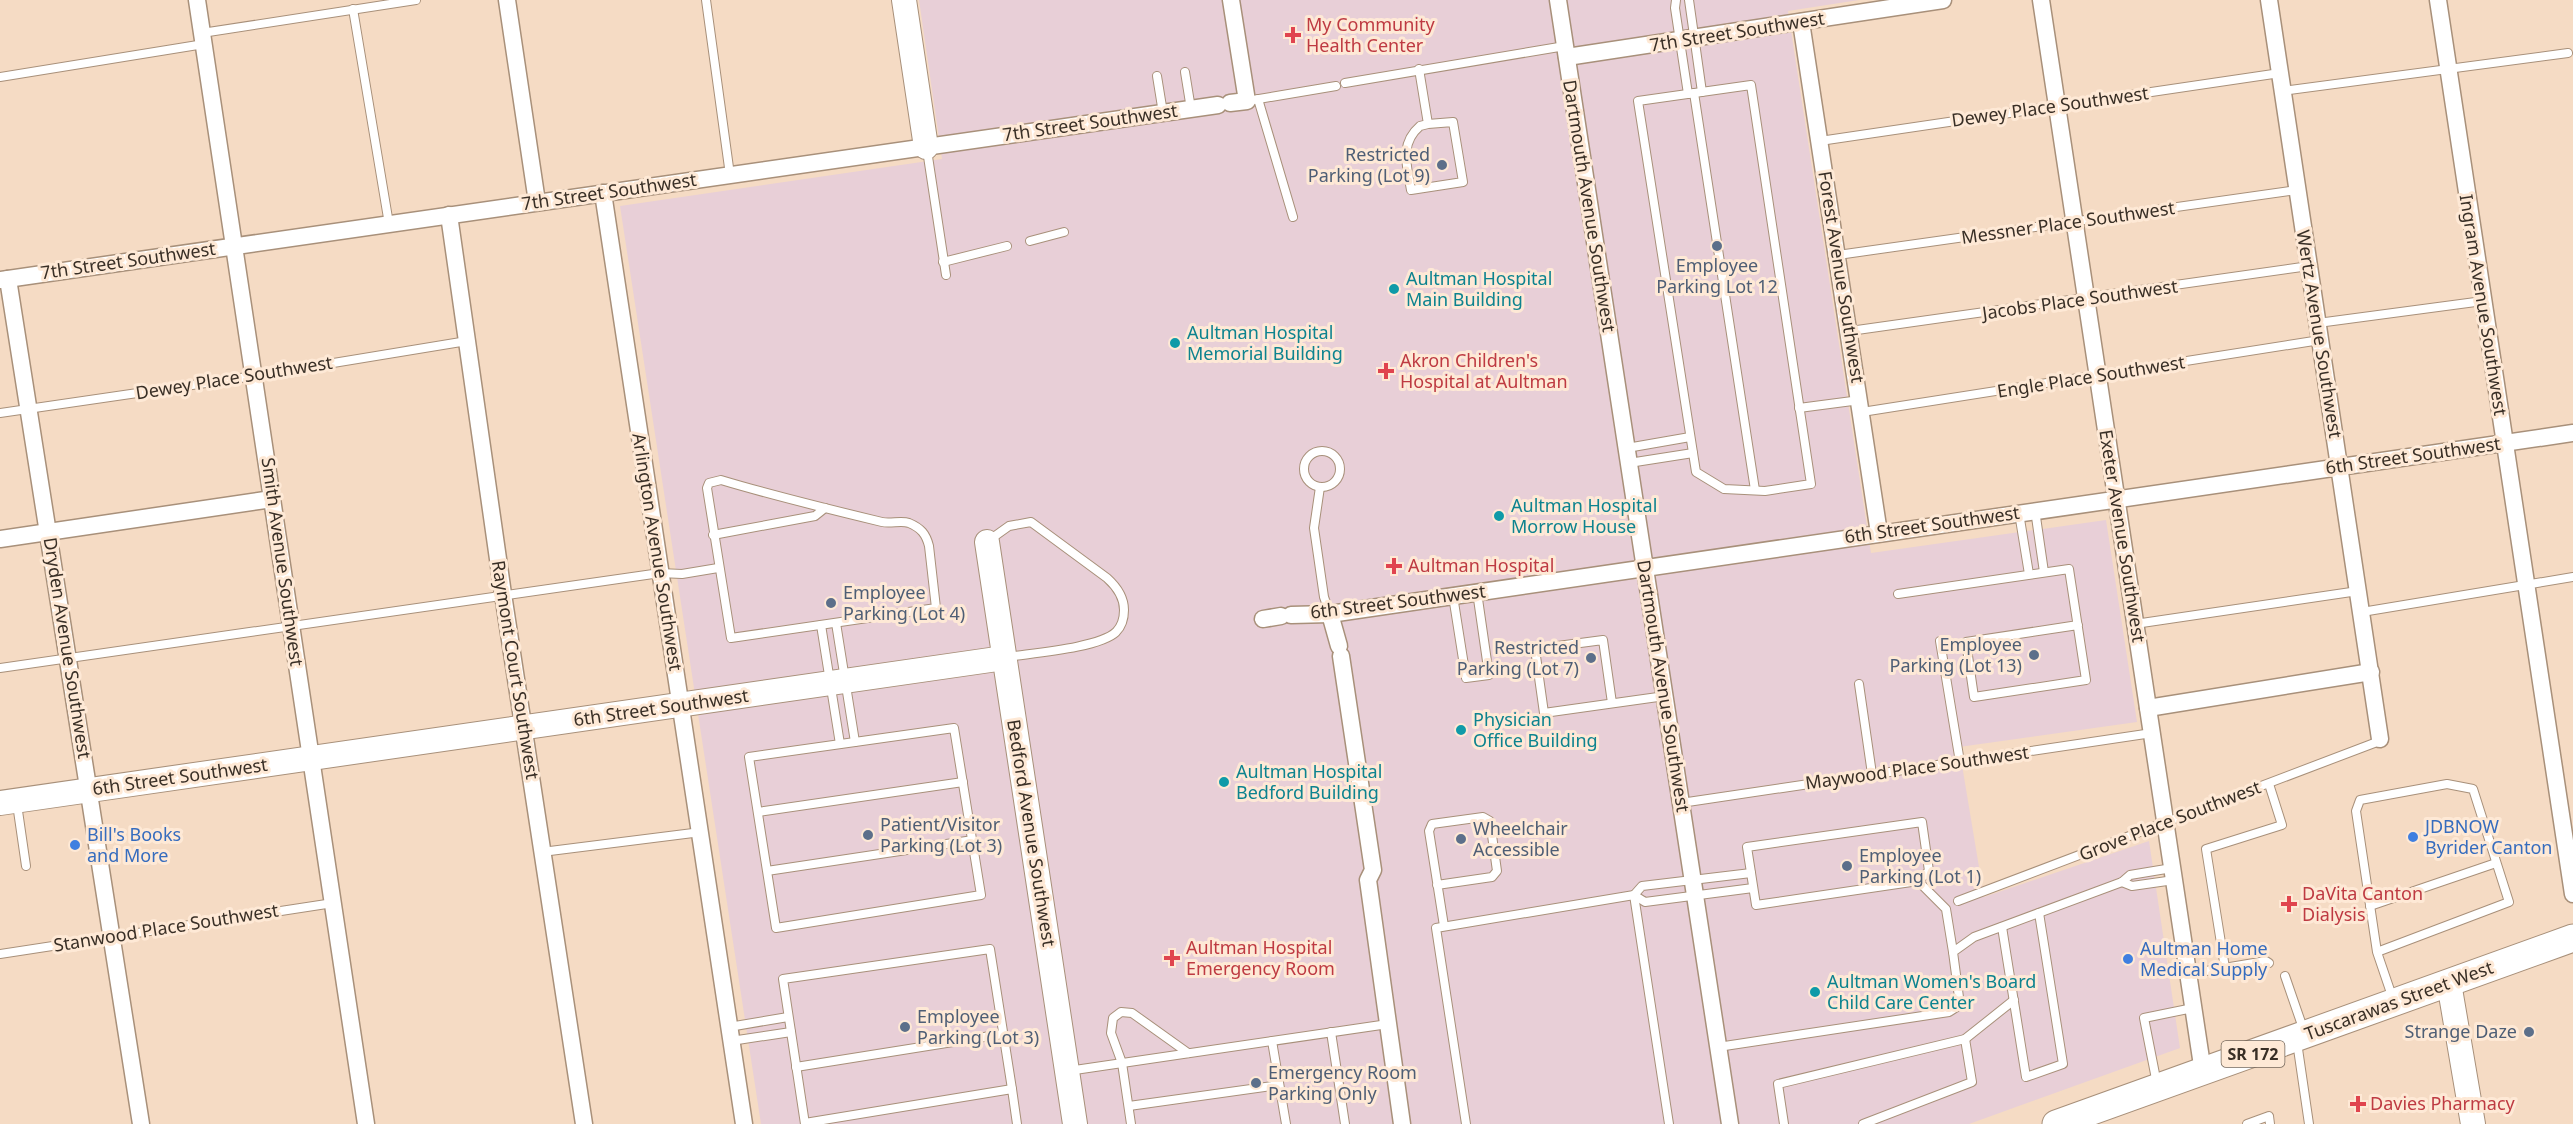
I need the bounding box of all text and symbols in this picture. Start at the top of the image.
street label: 7th Street Southwest [1648,5,1826,57]
place label: My Community Health Center [1306,12,1436,57]
marker: My Community Health Center [1284,26,1302,44]
street label: Dartmouth Avenue Southwest [1558,78,1622,334]
street label: Dewey Place Southwest [1950,80,2150,132]
street label: 7th Street Southwest [1001,98,1179,146]
place label: Restricted Parking (Lot 9) [1308,142,1430,187]
marker: Restricted Parking (Lot 9) [1435,158,1449,172]
street label: 7th Street Southwest [520,167,698,215]
street label: Forest Avenue Southwest [1813,169,1871,385]
street label: Ingram Avenue Southwest [2455,192,2513,418]
street label: Messner Place Southwest [1960,195,2177,249]
street label: Wertz Avenue Southwest [2292,228,2348,440]
street label: 7th Street Southwest [39,236,217,284]
marker: Employee Parking Lot 12 [1710,239,1724,253]
place label: Employee Parking Lot 12 [1656,253,1778,298]
place label: Aultman Hospital Main Building [1406,266,1552,311]
street label: Jacobs Place Southwest [1979,273,2180,325]
marker: Aultman Hospital Main Building [1387,282,1401,296]
place label: Aultman Hospital Memorial Building [1187,320,1343,365]
marker: Aultman Hospital Memorial Building [1168,336,1182,350]
place label: Akron Children's Hospital at Aultman [1400,348,1568,393]
street label: Engle Place Southwest [1995,349,2187,403]
street label: Dewey Place Southwest [134,350,334,404]
marker: Akron Children's Hospital at Aultman [1377,362,1395,380]
street label: Exeter Avenue Southwest [2094,428,2152,644]
street label: Arlington Avenue Southwest [627,431,689,673]
street label: 6th Street Southwest [2324,431,2502,479]
street label: Smith Avenue Southwest [256,456,310,668]
place label: Aultman Hospital Morrow House [1511,493,1657,538]
street label: 6th Street Southwest [1843,500,2021,548]
marker: Aultman Hospital Morrow House [1492,509,1506,523]
street label: Dryden Avenue Southwest [39,536,97,761]
place label: Aultman Hospital [1408,553,1554,577]
marker: Aultman Hospital [1385,557,1403,575]
street label: Dartmouth Avenue Southwest [1632,558,1696,814]
street label: Raymont Court Southwest [487,559,545,782]
street label: 6th Street Southwest [1309,578,1487,624]
place label: Employee Parking (Lot 4) [843,580,965,625]
marker: Employee Parking (Lot 4) [824,596,838,610]
place label: Employee Parking (Lot 13) [1890,632,2022,677]
place label: Restricted Parking (Lot 7) [1457,635,1579,680]
marker: Employee Parking (Lot 13) [2027,648,2041,662]
marker: Restricted Parking (Lot 7) [1584,651,1598,665]
street label: 6th Street Southwest [572,683,750,731]
place label: Physician Office Building [1473,707,1598,752]
street label: Bedford Avenue Southwest [1002,718,1062,949]
marker: Physician Office Building [1454,723,1468,737]
street label: Maywood Place Southwest [1804,739,2031,795]
street label: 6th Street Southwest [91,752,269,800]
place label: Aultman Hospital Bedford Building [1236,759,1382,804]
street label: Grove Place Southwest [2075,774,2264,866]
marker: Aultman Hospital Bedford Building [1217,775,1231,789]
place label: Patient/Visitor Parking (Lot 3) [880,812,1002,857]
place label: JDBNOW Byrider Canton [2423,814,2552,859]
place label: Wheelchair Accessible [1473,816,1568,861]
place label: Bill's Books and More [87,822,181,867]
marker: Patient/Visitor Parking (Lot 3) [861,828,875,842]
marker: JDBNOW Byrider Canton [2406,830,2420,844]
marker: Wheelchair Accessible [1454,832,1468,846]
marker: Bill's Books and More [68,838,82,852]
place label: Employee Parking (Lot 1) [1859,843,1981,888]
marker: Employee Parking (Lot 1) [1840,859,1854,873]
place label: DaVita Canton Dialysis [2302,881,2423,926]
marker: DaVita Canton Dialysis [2280,895,2298,913]
street label: Stanwood Place Southwest [52,897,280,957]
place label: Aultman Hospital Emergency Room [1186,935,1335,980]
place label: Aultman Home Medical Supply [2140,936,2268,981]
marker: Aultman Hospital Emergency Room [1163,949,1181,967]
marker: Aultman Home Medical Supply [2121,952,2135,966]
street label: Tuscarawas Street West [2301,955,2497,1045]
place label: Aultman Women's Board Child Care Center [1827,969,2036,1014]
marker: Aultman Women's Board Child Care Center [1808,985,1822,999]
place label: Employee Parking (Lot 3) [917,1004,1039,1049]
place label: Strange Daze [2405,1019,2517,1043]
marker: Employee Parking (Lot 3) [898,1020,912,1034]
marker: Strange Daze [2522,1025,2536,1039]
road number: SR 172 [2222,1041,2284,1067]
place label: Emergency Room Parking Only [1268,1060,1417,1105]
marker: Emergency Room Parking Only [1249,1076,1263,1090]
place label: Davies Pharmacy [2370,1091,2516,1115]
marker: Davies Pharmacy [2351,1097,2365,1111]

